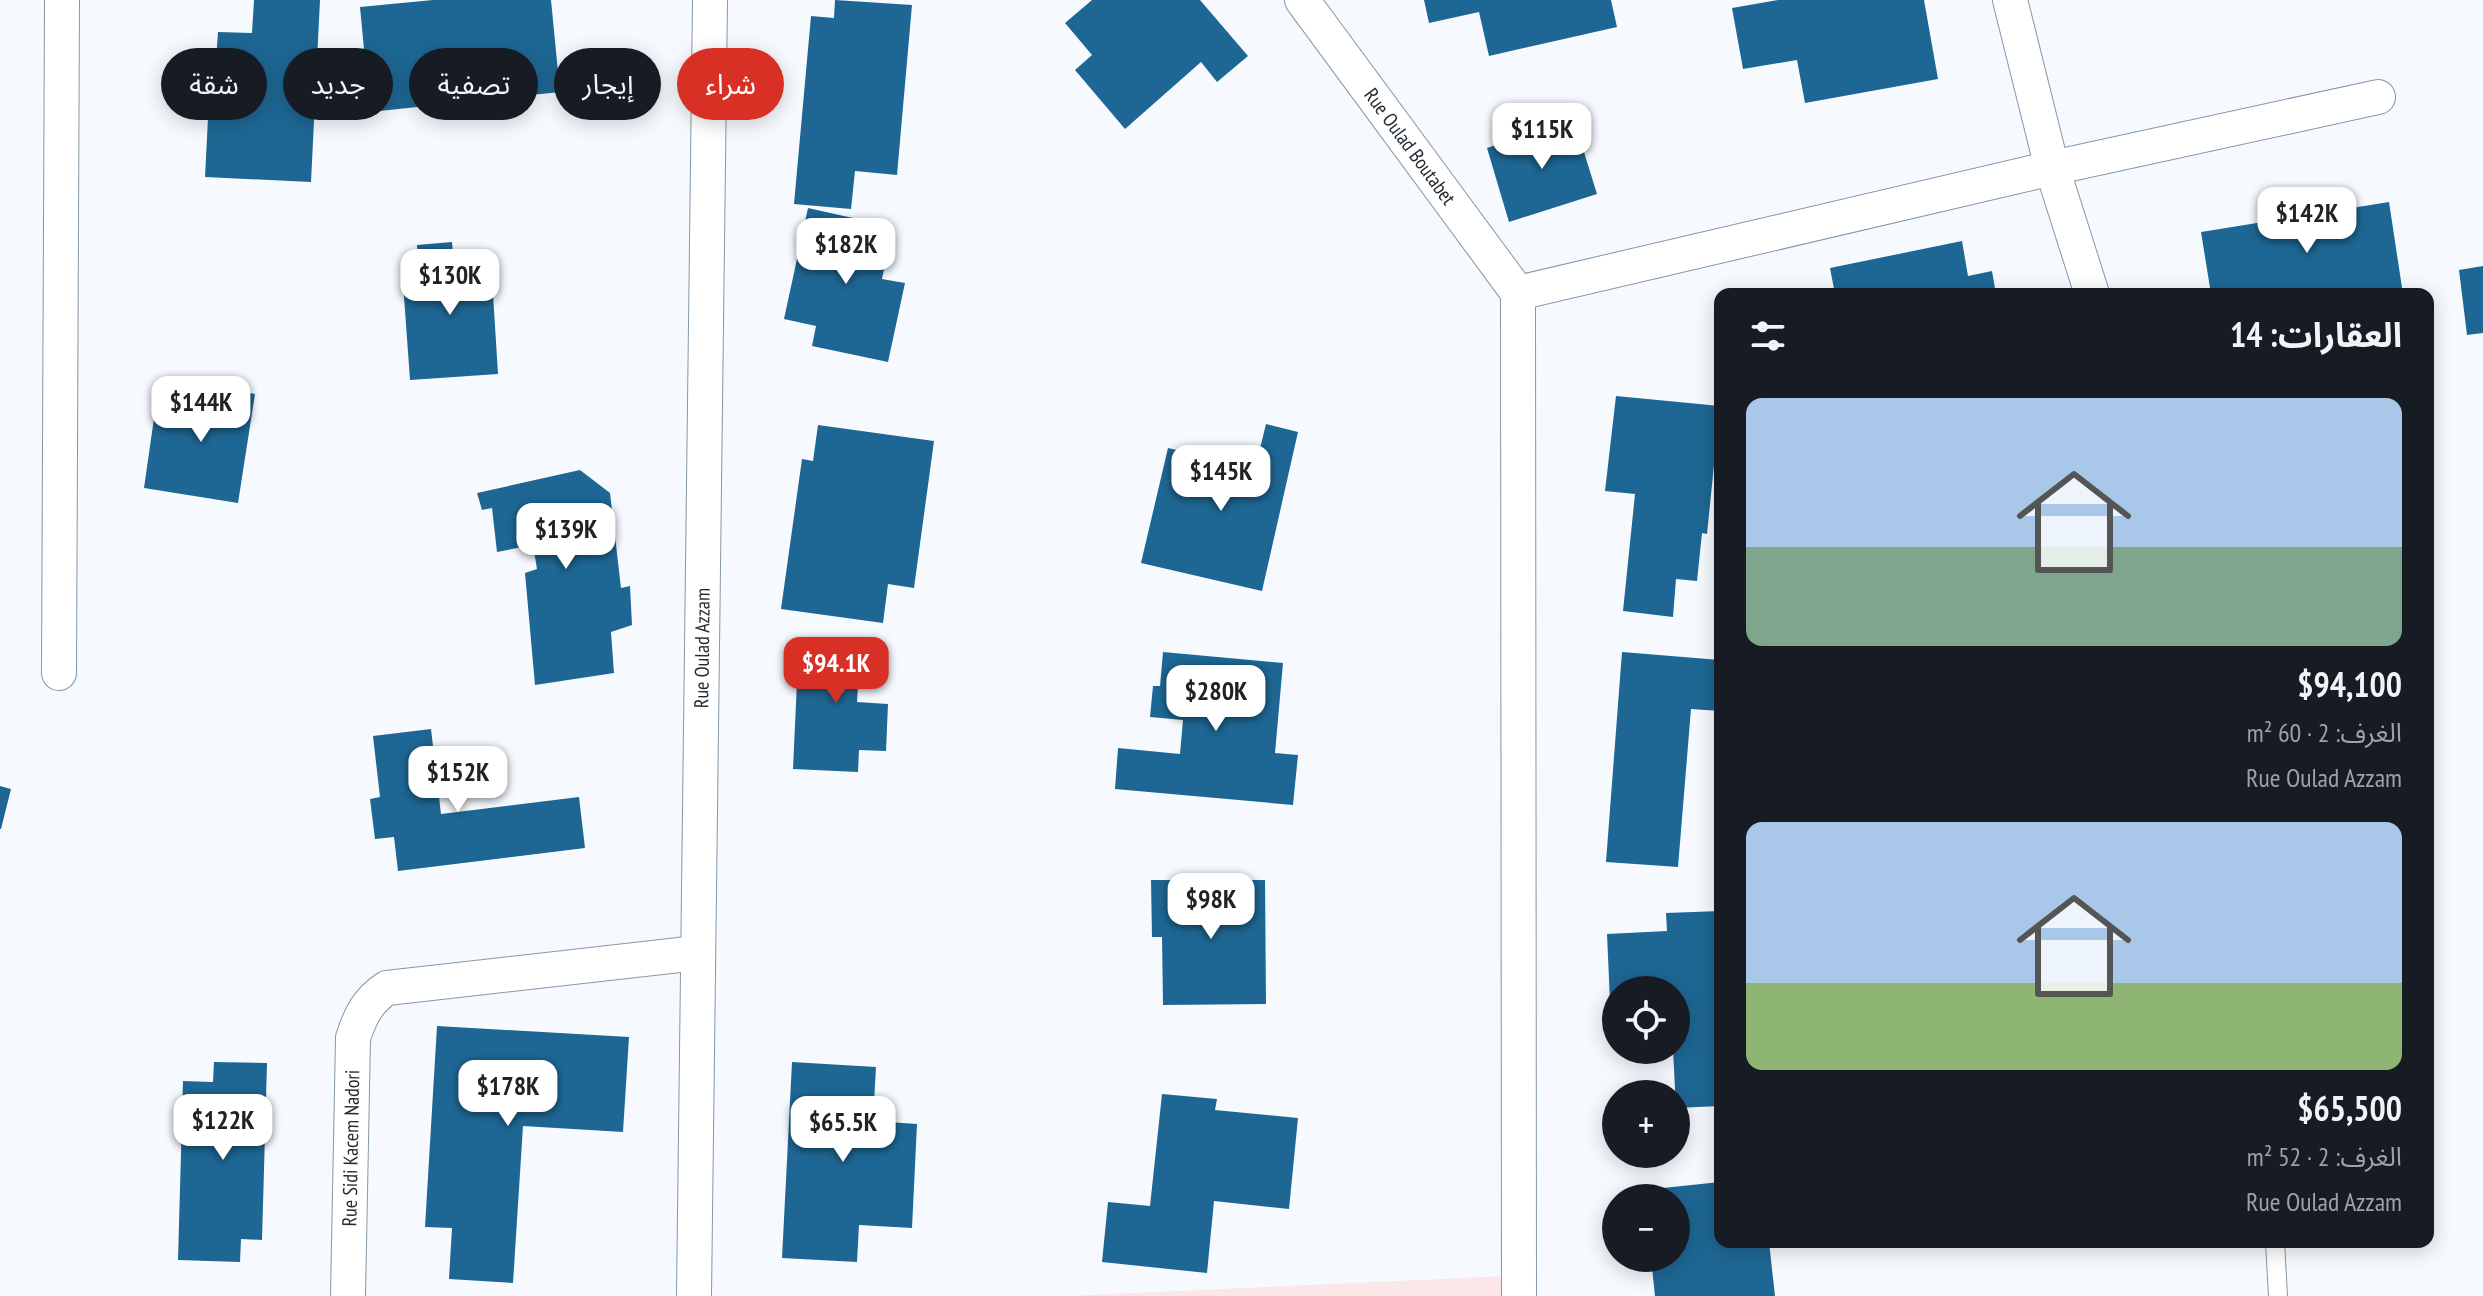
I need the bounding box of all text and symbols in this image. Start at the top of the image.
chip: شقة [161,48,267,120]
chip: جديد [283,48,393,120]
chip: تصفية [409,48,538,120]
chip: إيجار [554,48,661,120]
chip: شراء [677,48,784,120]
street label: Rue Oulad Boutabet [1358,83,1462,210]
pin: $115K [1486,103,1598,171]
text: $115K [1510,112,1574,145]
pin: $142K [2251,187,2363,255]
text: $142K [2275,196,2339,229]
pin: $182K [790,218,902,286]
text: $182K [814,227,878,260]
pin: $130K [394,249,506,317]
text: $130K [418,258,482,291]
text: العقارات: 14 [2230,312,2402,356]
icon: filters [1746,314,1790,358]
pin: $144K [145,376,257,444]
text: $144K [169,385,233,418]
pin: $145K [1165,445,1277,513]
icon: home [2002,450,2146,594]
text: $145K [1189,454,1253,487]
pin: $139K [510,503,622,571]
text: $139K [534,512,598,545]
street label: Rue Oulad Azzam [688,588,716,708]
pin: $94.1K [771,637,901,705]
text: $94.1K [802,646,870,679]
text: $94,100 [2297,662,2402,706]
pin: $280K [1160,665,1272,733]
text: $280K [1184,674,1248,707]
text: الغرف: 2 · 60 m² [2247,716,2402,749]
pin: $152K [402,746,514,814]
text: $152K [426,755,490,788]
text: Rue Oulad Azzam [2246,761,2402,794]
pin: $98K [1164,873,1258,941]
icon: home [2002,874,2146,1018]
text: $98K [1186,882,1236,915]
map controls [1602,976,1690,1272]
button: locate [1602,976,1690,1064]
pin: $178K [452,1060,564,1128]
street label: Rue Sidi Kacem Nadori [336,1069,365,1227]
text: $178K [476,1069,540,1102]
button: + [1602,1080,1690,1168]
text: $65,500 [2297,1086,2402,1130]
pin: $122K [167,1094,279,1162]
pin: $65.5K [778,1096,908,1164]
text: $122K [191,1103,255,1136]
text: $65.5K [809,1105,877,1138]
text: الغرف: 2 · 52 m² [2247,1140,2402,1173]
button: − [1602,1184,1690,1272]
text: Rue Oulad Azzam [2246,1185,2402,1218]

